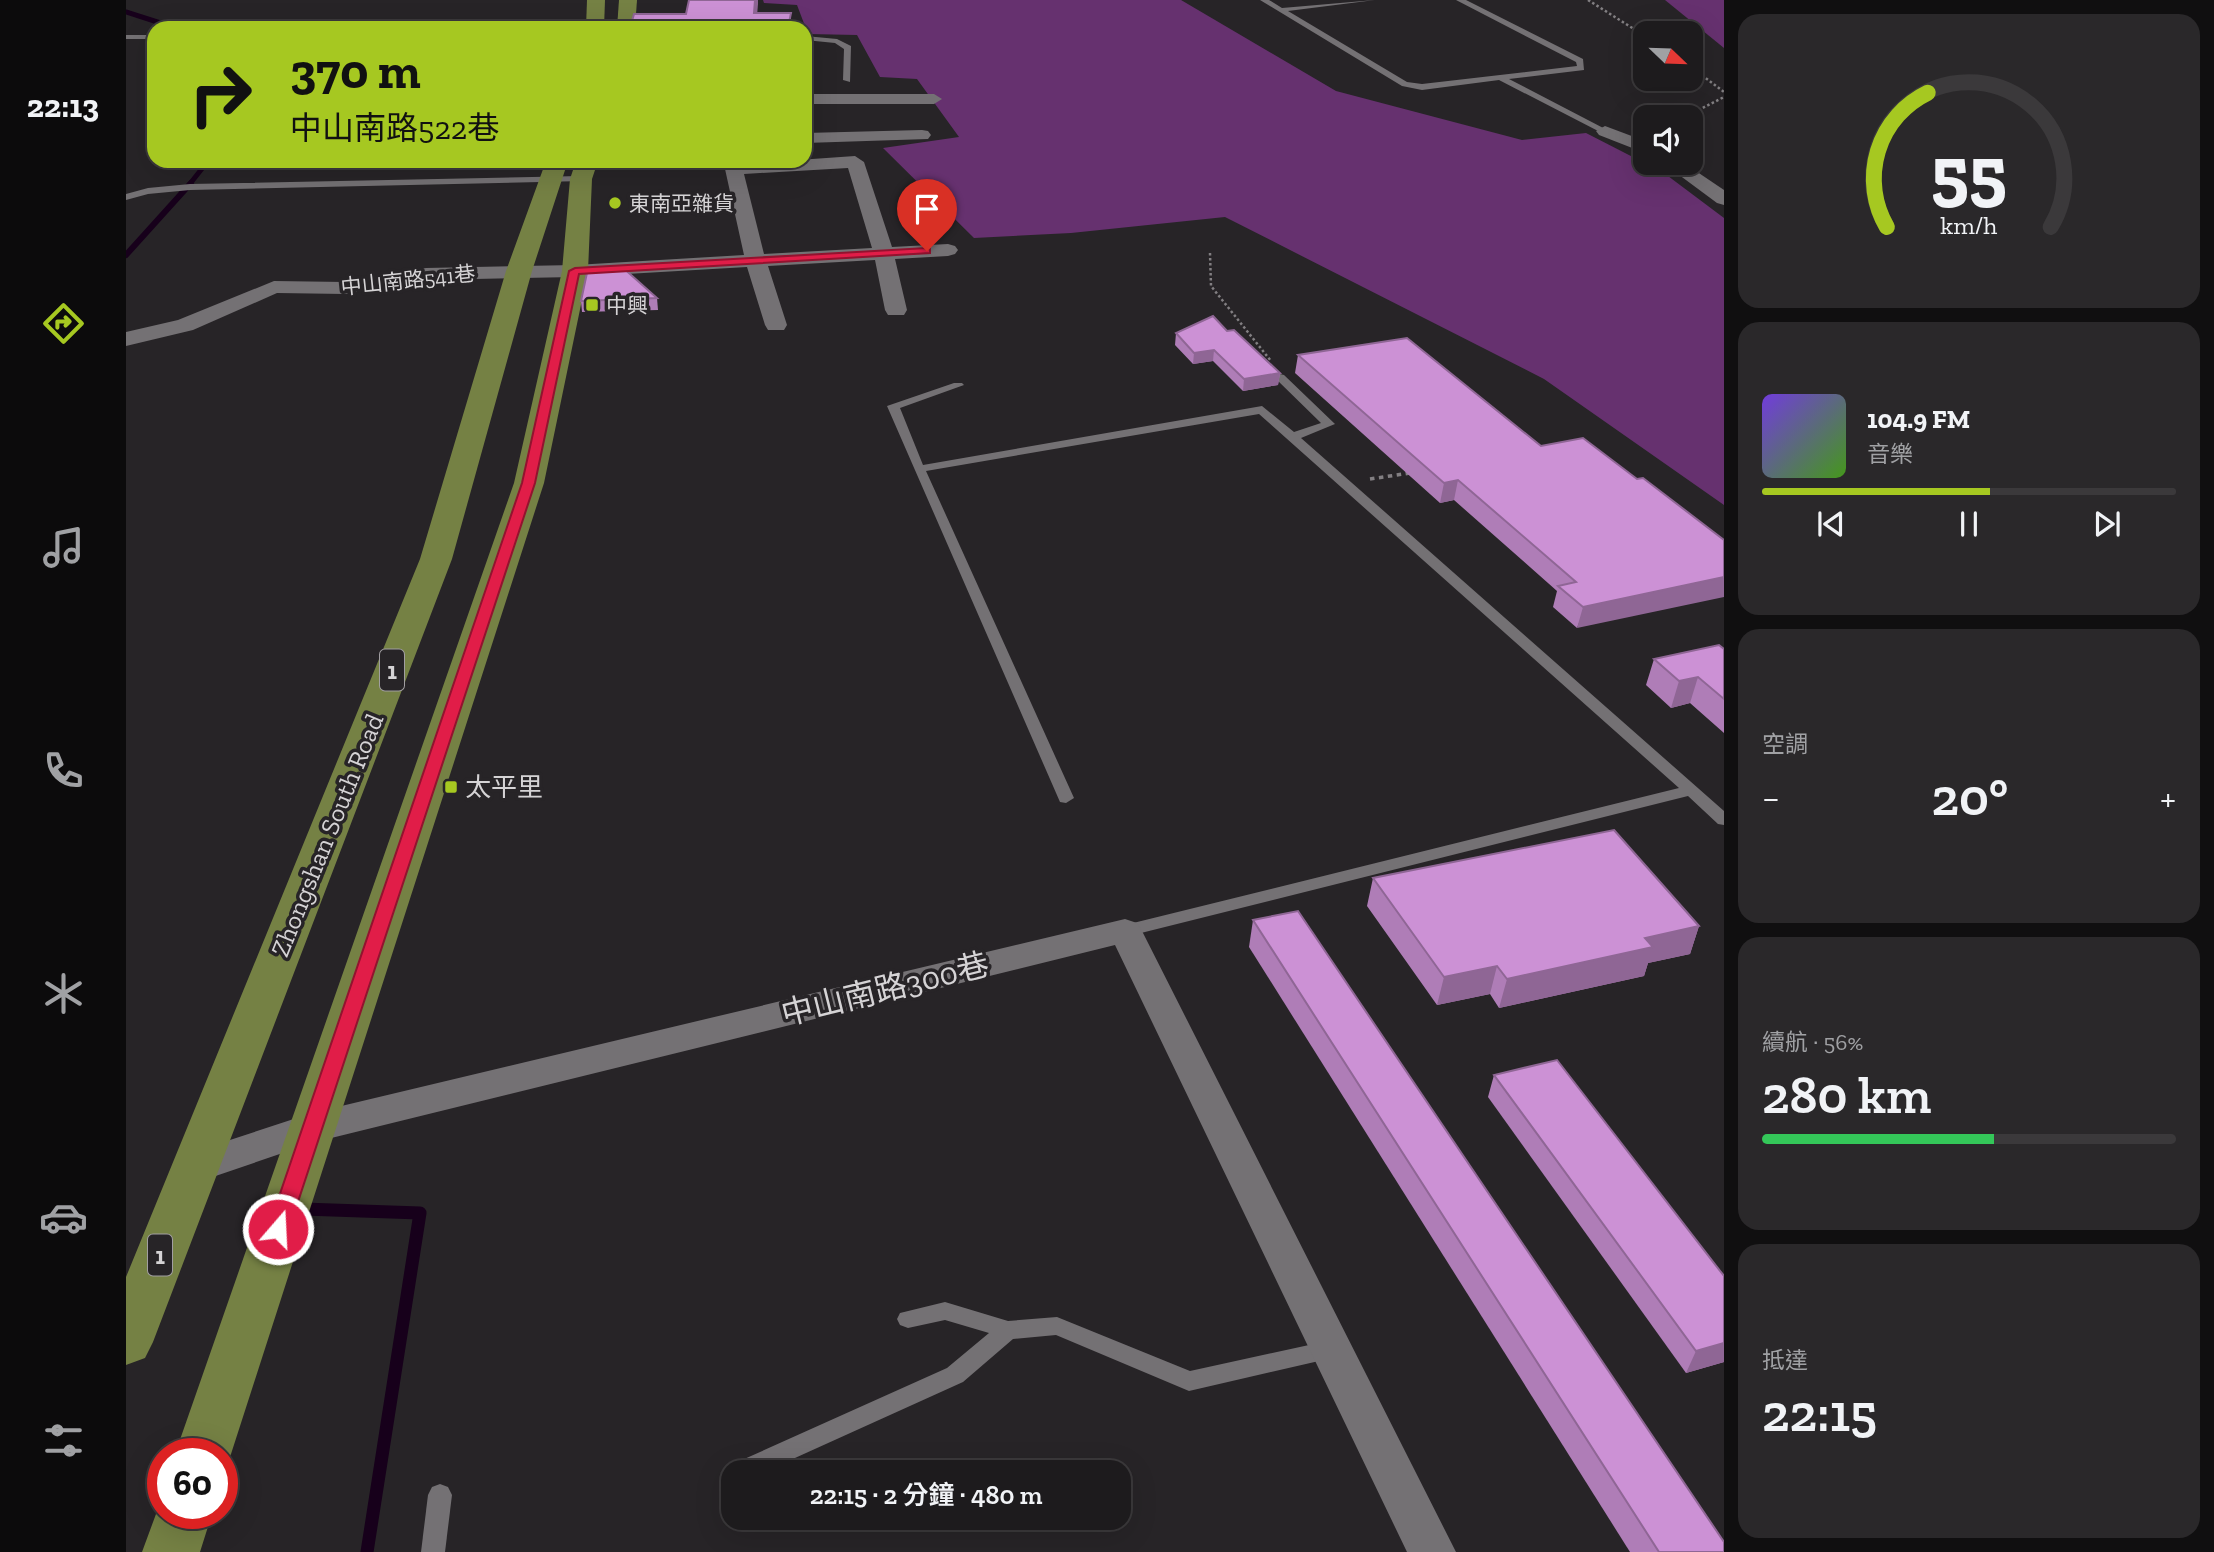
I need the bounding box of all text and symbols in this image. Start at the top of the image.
north arrow [1633,21,1703,91]
map controls [1633,21,1703,175]
text: 370 m [290,42,421,101]
icon: right [175,49,266,140]
text: 22:13 [27,87,99,125]
button: sound [1633,105,1703,175]
text: 中山南路522巷 [290,109,499,147]
text: 55 [1931,128,2007,216]
pin [897,179,957,251]
icon: arrive [908,190,946,228]
place label: 東南亞雜貨 [629,191,734,216]
marker: 東南亞雜貨 [607,195,623,211]
text: km/h [1940,210,1998,240]
street label: 中山南路541巷 [339,261,477,299]
place label: 中興 [606,293,648,318]
marker: 中興 [584,297,600,313]
icon: directions [39,299,88,348]
text: 104.9 FM [1867,403,1970,435]
text: 音樂 [1867,440,1913,468]
icon: previous [1812,505,1850,543]
icon: pause [1950,505,1988,543]
icon: next [2088,505,2126,543]
icon: music [39,523,88,572]
road number: 1 [380,650,404,690]
street label: Zhongshan South Road [264,709,390,961]
text: 空調 [1762,730,1808,758]
icon: phone [39,746,88,795]
text: 20° [1931,766,2008,828]
place label: 太平里 [465,771,543,803]
text: − [1762,775,1780,821]
text: + [2160,775,2176,821]
marker: 太平里 [443,779,459,795]
street label: 中山南路300巷 [777,945,993,1033]
icon: climate [39,969,88,1018]
text: 續航 · 56% [1762,1028,1863,1056]
text: 280 km [1762,1064,1931,1126]
position arrow [241,1192,315,1266]
icon: car [39,1193,88,1242]
road number: 1 [148,1234,172,1275]
text: 抵達 [1762,1346,1808,1374]
text: 22:15 [1762,1382,1877,1444]
icon: filters [39,1416,88,1465]
speed limit sign: 60 [147,1438,238,1529]
text: 22:15 · 2 分鐘 · 480 m [810,1479,1042,1511]

